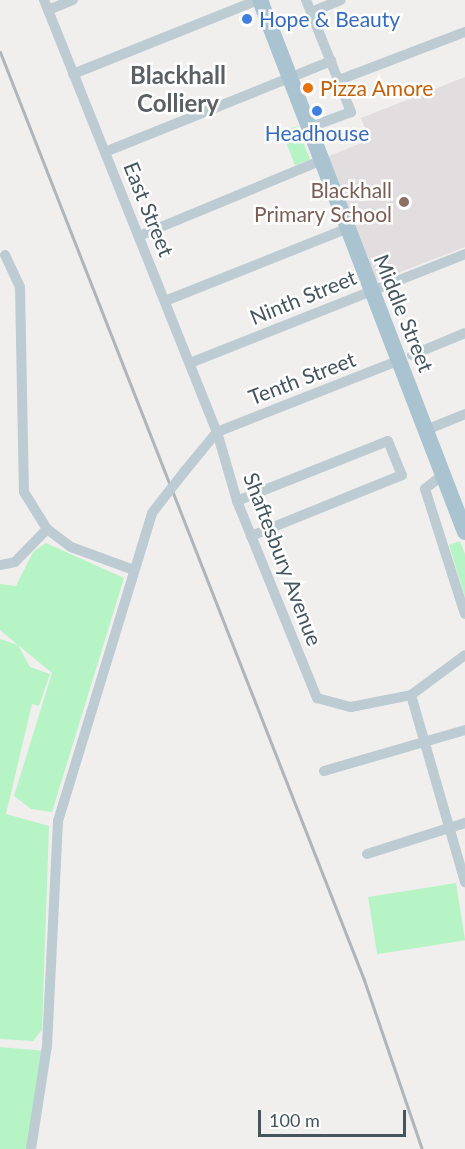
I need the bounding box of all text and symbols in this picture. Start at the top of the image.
place label: Hope & Beauty [259,6,400,32]
marker: Hope & Beauty [240,12,254,26]
district label: Blackhall Colliery [130,61,226,117]
place label: Pizza Amore [320,75,434,101]
marker: Pizza Amore [301,81,315,95]
marker: Headhouse [310,104,324,118]
place label: Headhouse [265,120,369,146]
street label: East Street [119,158,179,260]
place label: Blackhall Primary School [254,177,392,227]
marker: Blackhall Primary School [397,195,411,209]
street label: Middle Street [369,251,439,375]
street label: Ninth Street [246,264,360,330]
street label: Tenth Street [245,346,359,410]
street label: Shaftesbury Avenue [238,468,328,650]
scale bar [261,1098,410,1136]
text: 100 m [269,1109,320,1131]

